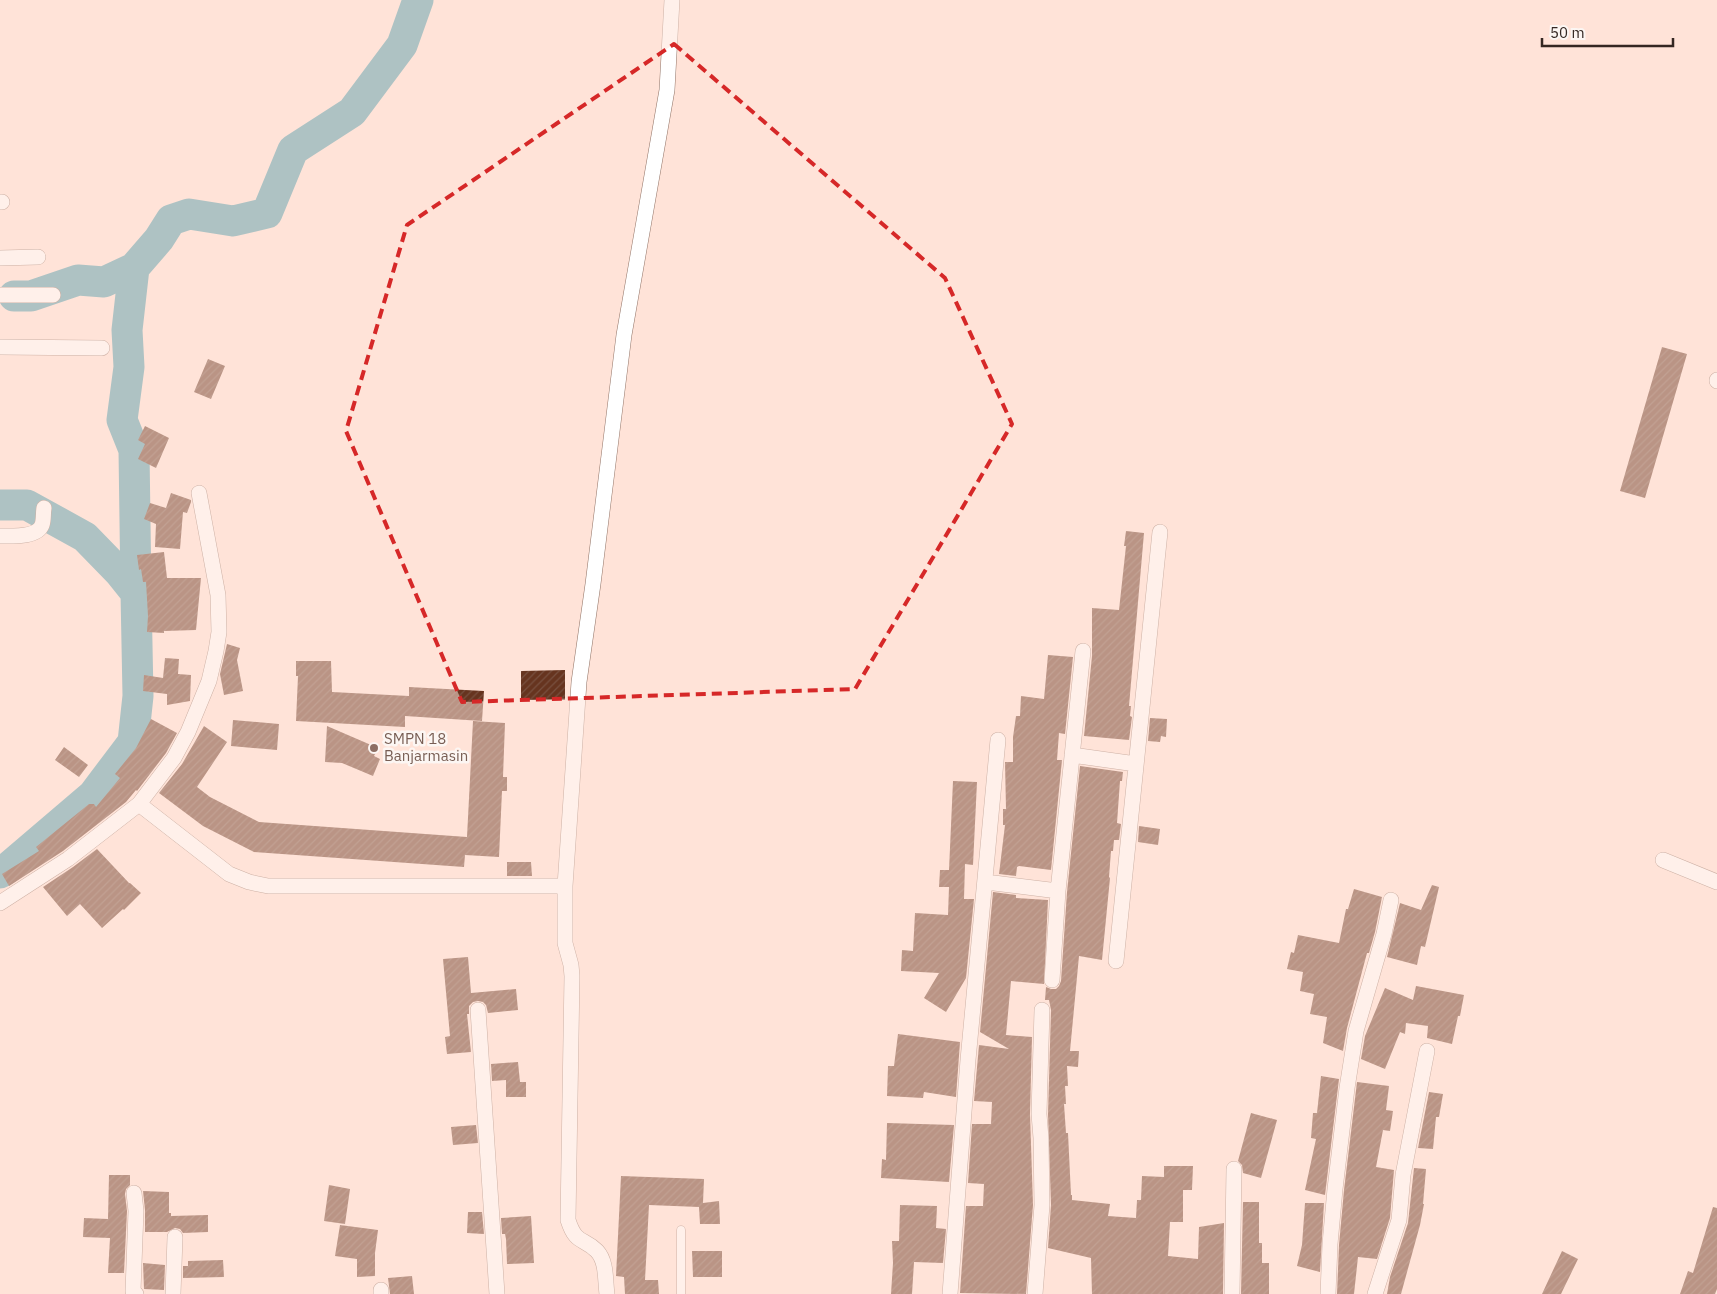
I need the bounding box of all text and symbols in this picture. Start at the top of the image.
scale bar [1542,15,1673,47]
text: 50 m [1550,23,1585,42]
place label: SMPN 18 Banjarmasin [384,729,468,765]
marker: SMPN 18 Banjarmasin [368,742,380,754]

